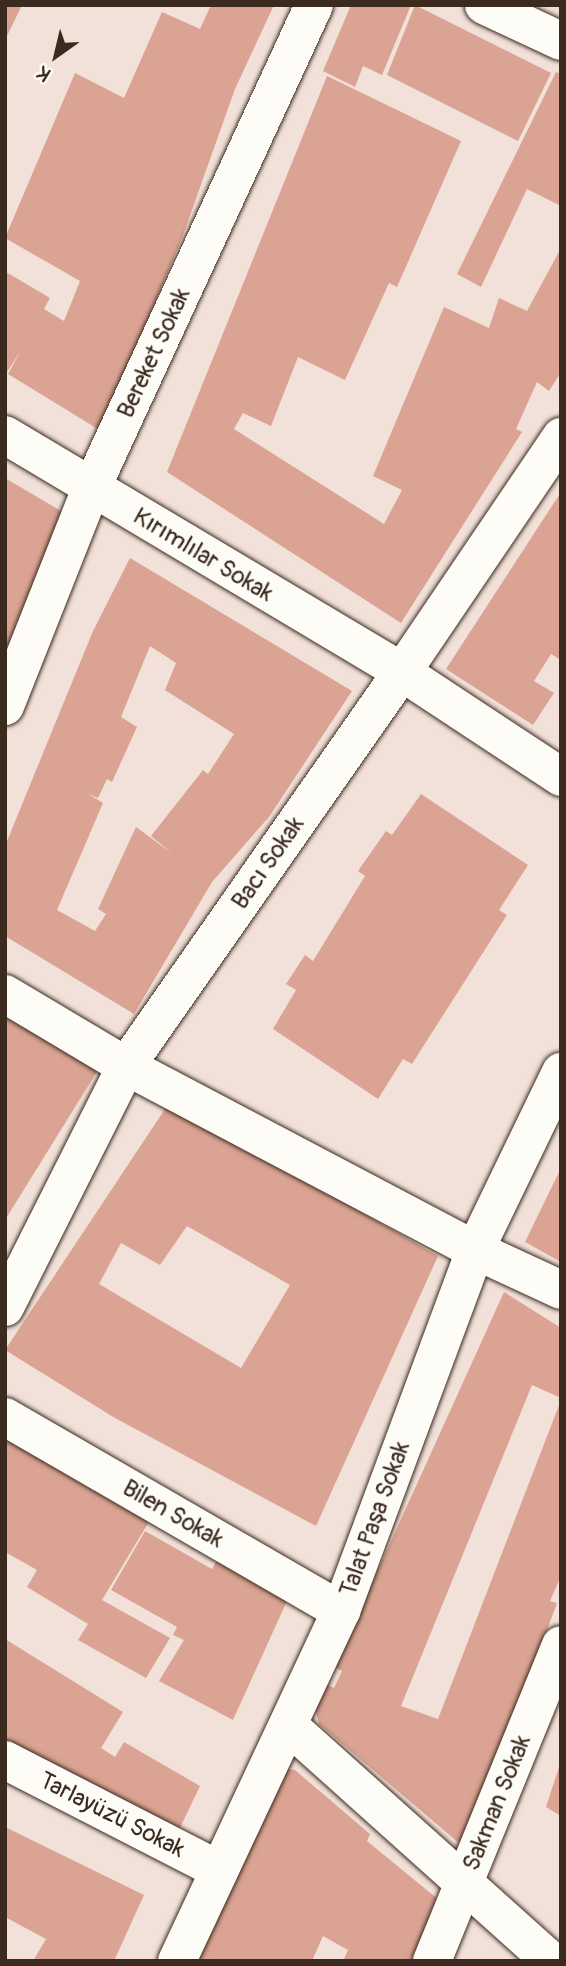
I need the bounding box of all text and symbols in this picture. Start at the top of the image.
north arrow [21,21,91,91]
text: K [33,60,56,87]
street label: Bereket Sokak [111,283,197,423]
street label: Kırımlılar Sokak [128,502,278,608]
street label: Bacı Sokak [226,811,310,915]
street label: Talat Paşa Sokak [334,1438,416,1600]
street label: Bilen Sokak [117,1474,229,1554]
street label: Sakman Sokak [457,1731,537,1875]
street label: Tarlayüzü Sokak [34,1766,190,1864]

